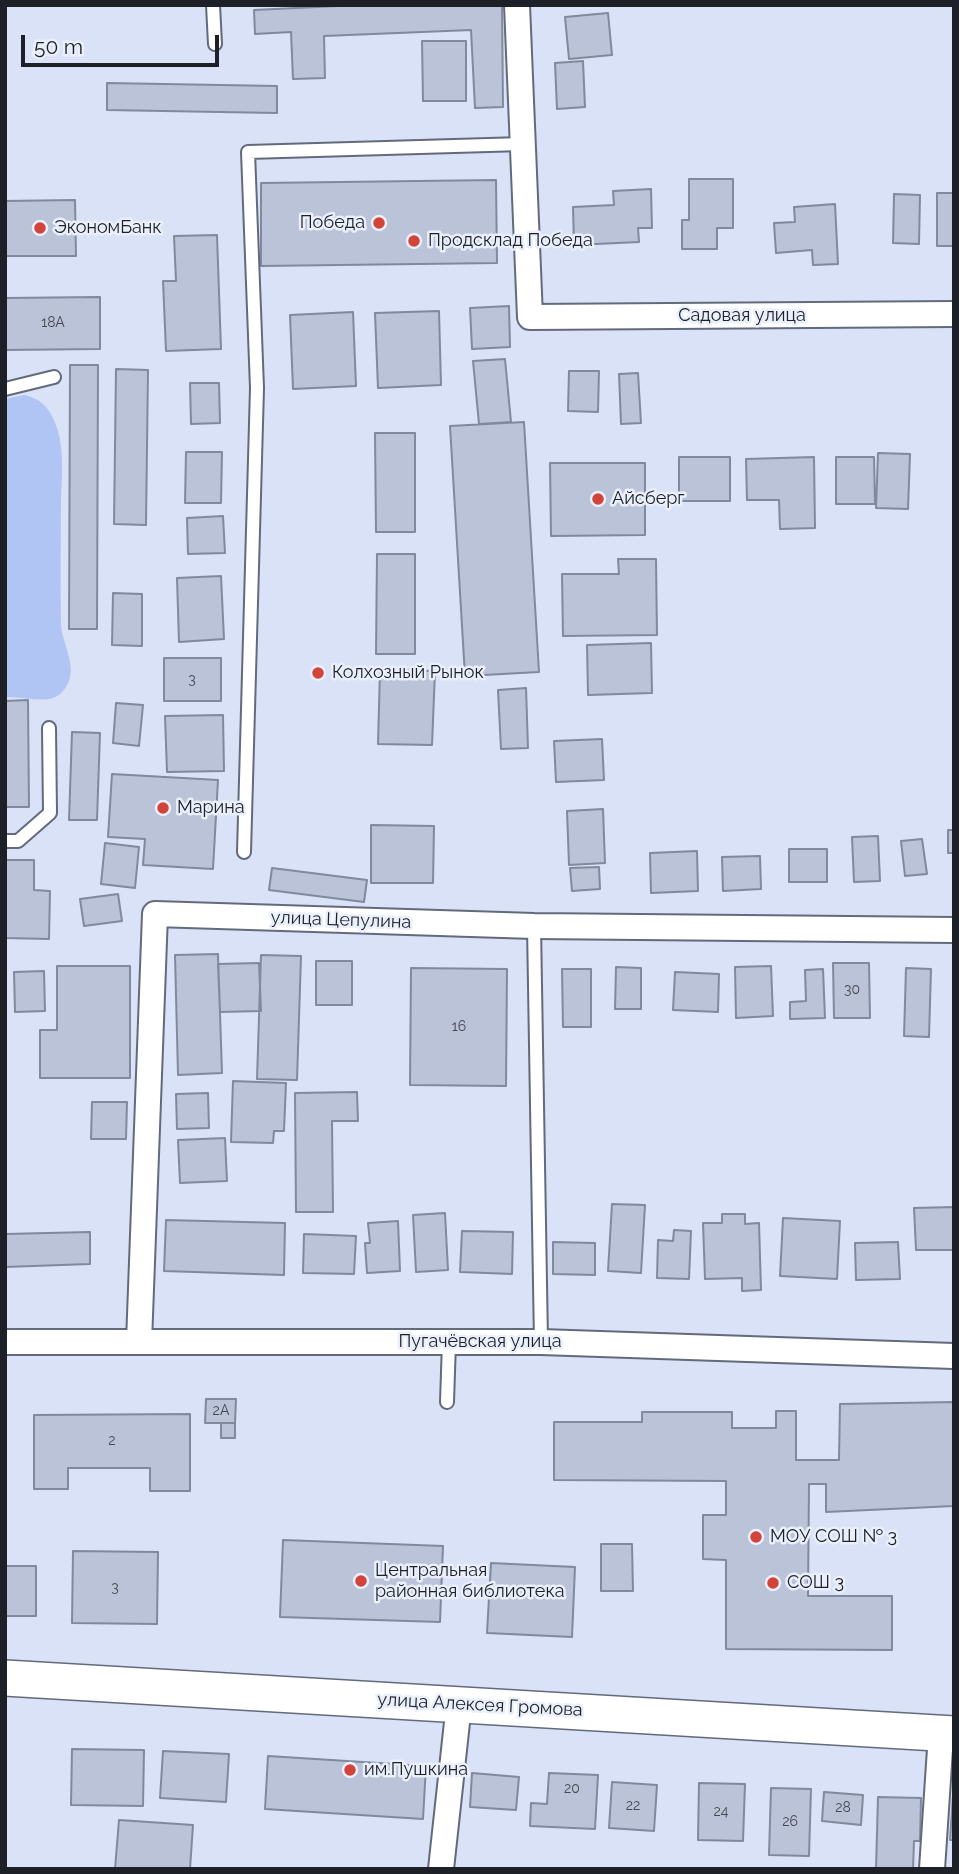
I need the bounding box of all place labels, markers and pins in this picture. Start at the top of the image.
place label: Победа [300,212,365,234]
marker: Победа [371,215,387,231]
place label: ЭкономБанк [54,217,162,239]
marker: ЭкономБанк [32,220,48,236]
place label: Продсклад Победа [428,230,593,252]
marker: Продсклад Победа [406,233,422,249]
place label: Айсберг [612,488,685,510]
marker: Айсберг [590,491,606,507]
place label: Колхозный Рынок [332,662,484,684]
marker: Колхозный Рынок [310,665,326,681]
place label: Марина [177,797,245,819]
marker: Марина [155,800,171,816]
place label: МОУ СОШ № 3 [770,1526,897,1548]
marker: МОУ СОШ № 3 [748,1529,764,1545]
place label: Центральная районная библиотека [375,1560,565,1602]
place label: СОШ 3 [787,1572,844,1594]
marker: Центральная районная библиотека [353,1573,369,1589]
marker: СОШ 3 [765,1575,781,1591]
place label: им.Пушкина [364,1759,468,1781]
marker: им.Пушкина [342,1762,358,1778]

